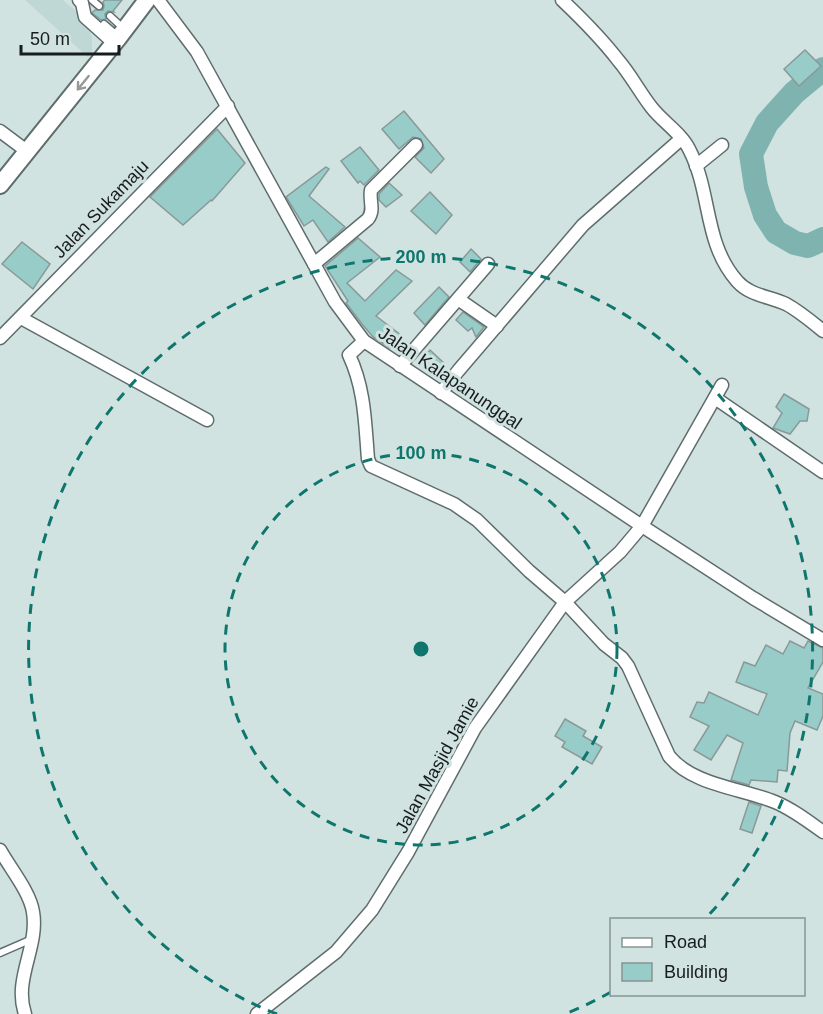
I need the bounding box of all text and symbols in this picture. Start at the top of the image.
scale bar [21,18,118,56]
text: 50 m [30,29,70,49]
one-way arrow [76,75,89,91]
street label: Jalan Sukamaju [49,156,153,262]
text: 200 m [395,247,447,267]
street label: Jalan Kalapanunggal [375,323,525,433]
text: 100 m [395,443,447,463]
centre of rings [411,639,431,659]
street label: Jalan Masjid Jamie [391,693,483,837]
legend [610,918,805,996]
text: Road [664,932,707,952]
text: Building [664,962,728,982]

